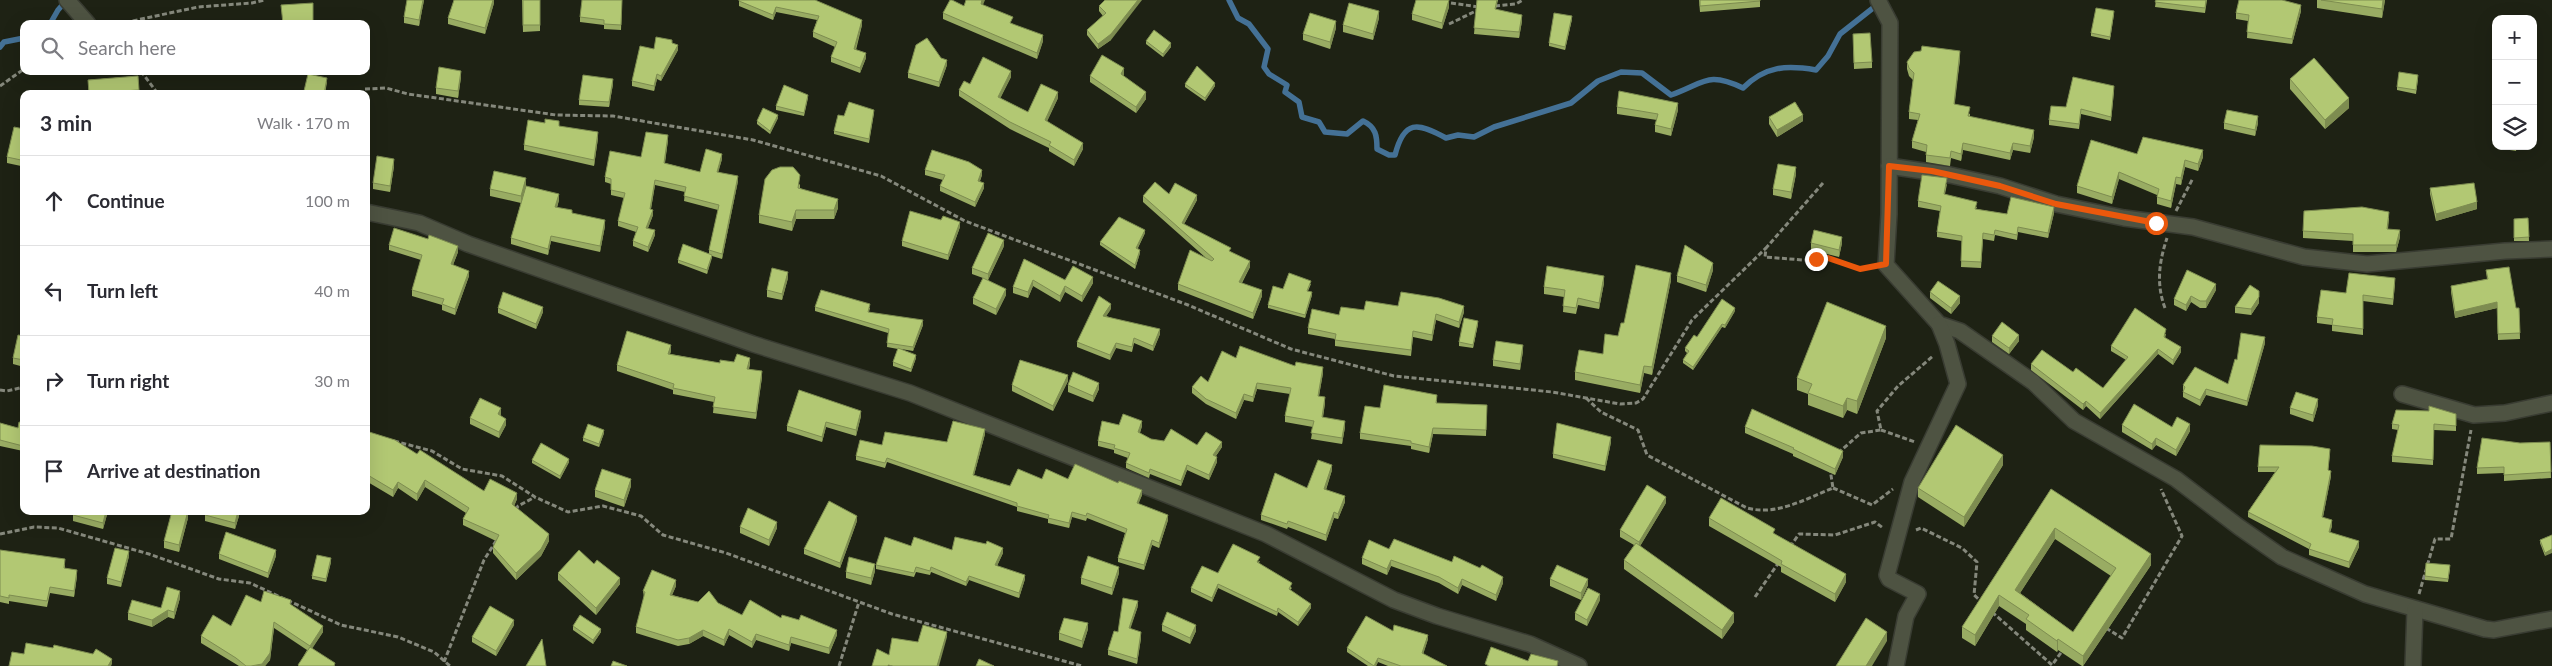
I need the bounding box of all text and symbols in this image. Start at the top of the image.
map controls [2492,15,2537,150]
button: + [2492,15,2537,60]
search box [20,20,370,75]
icon: search [38,34,66,62]
text: Search here [78,36,176,59]
button: − [2492,60,2537,105]
button: layers [2492,105,2537,150]
text: 3 min [40,110,92,135]
text: Walk · 170 m [257,113,350,132]
icon: ahead [40,187,68,215]
text: Continue [87,189,165,212]
text: 100 m [305,191,350,210]
route start [2145,212,2168,235]
route end [1805,248,1828,271]
icon: left [40,277,68,305]
text: Turn left [87,279,158,302]
text: 40 m [314,281,350,300]
icon: right [40,367,68,395]
text: Turn right [87,369,169,392]
text: 30 m [314,371,350,390]
icon: arrive [40,457,68,485]
text: Arrive at destination [87,459,260,482]

